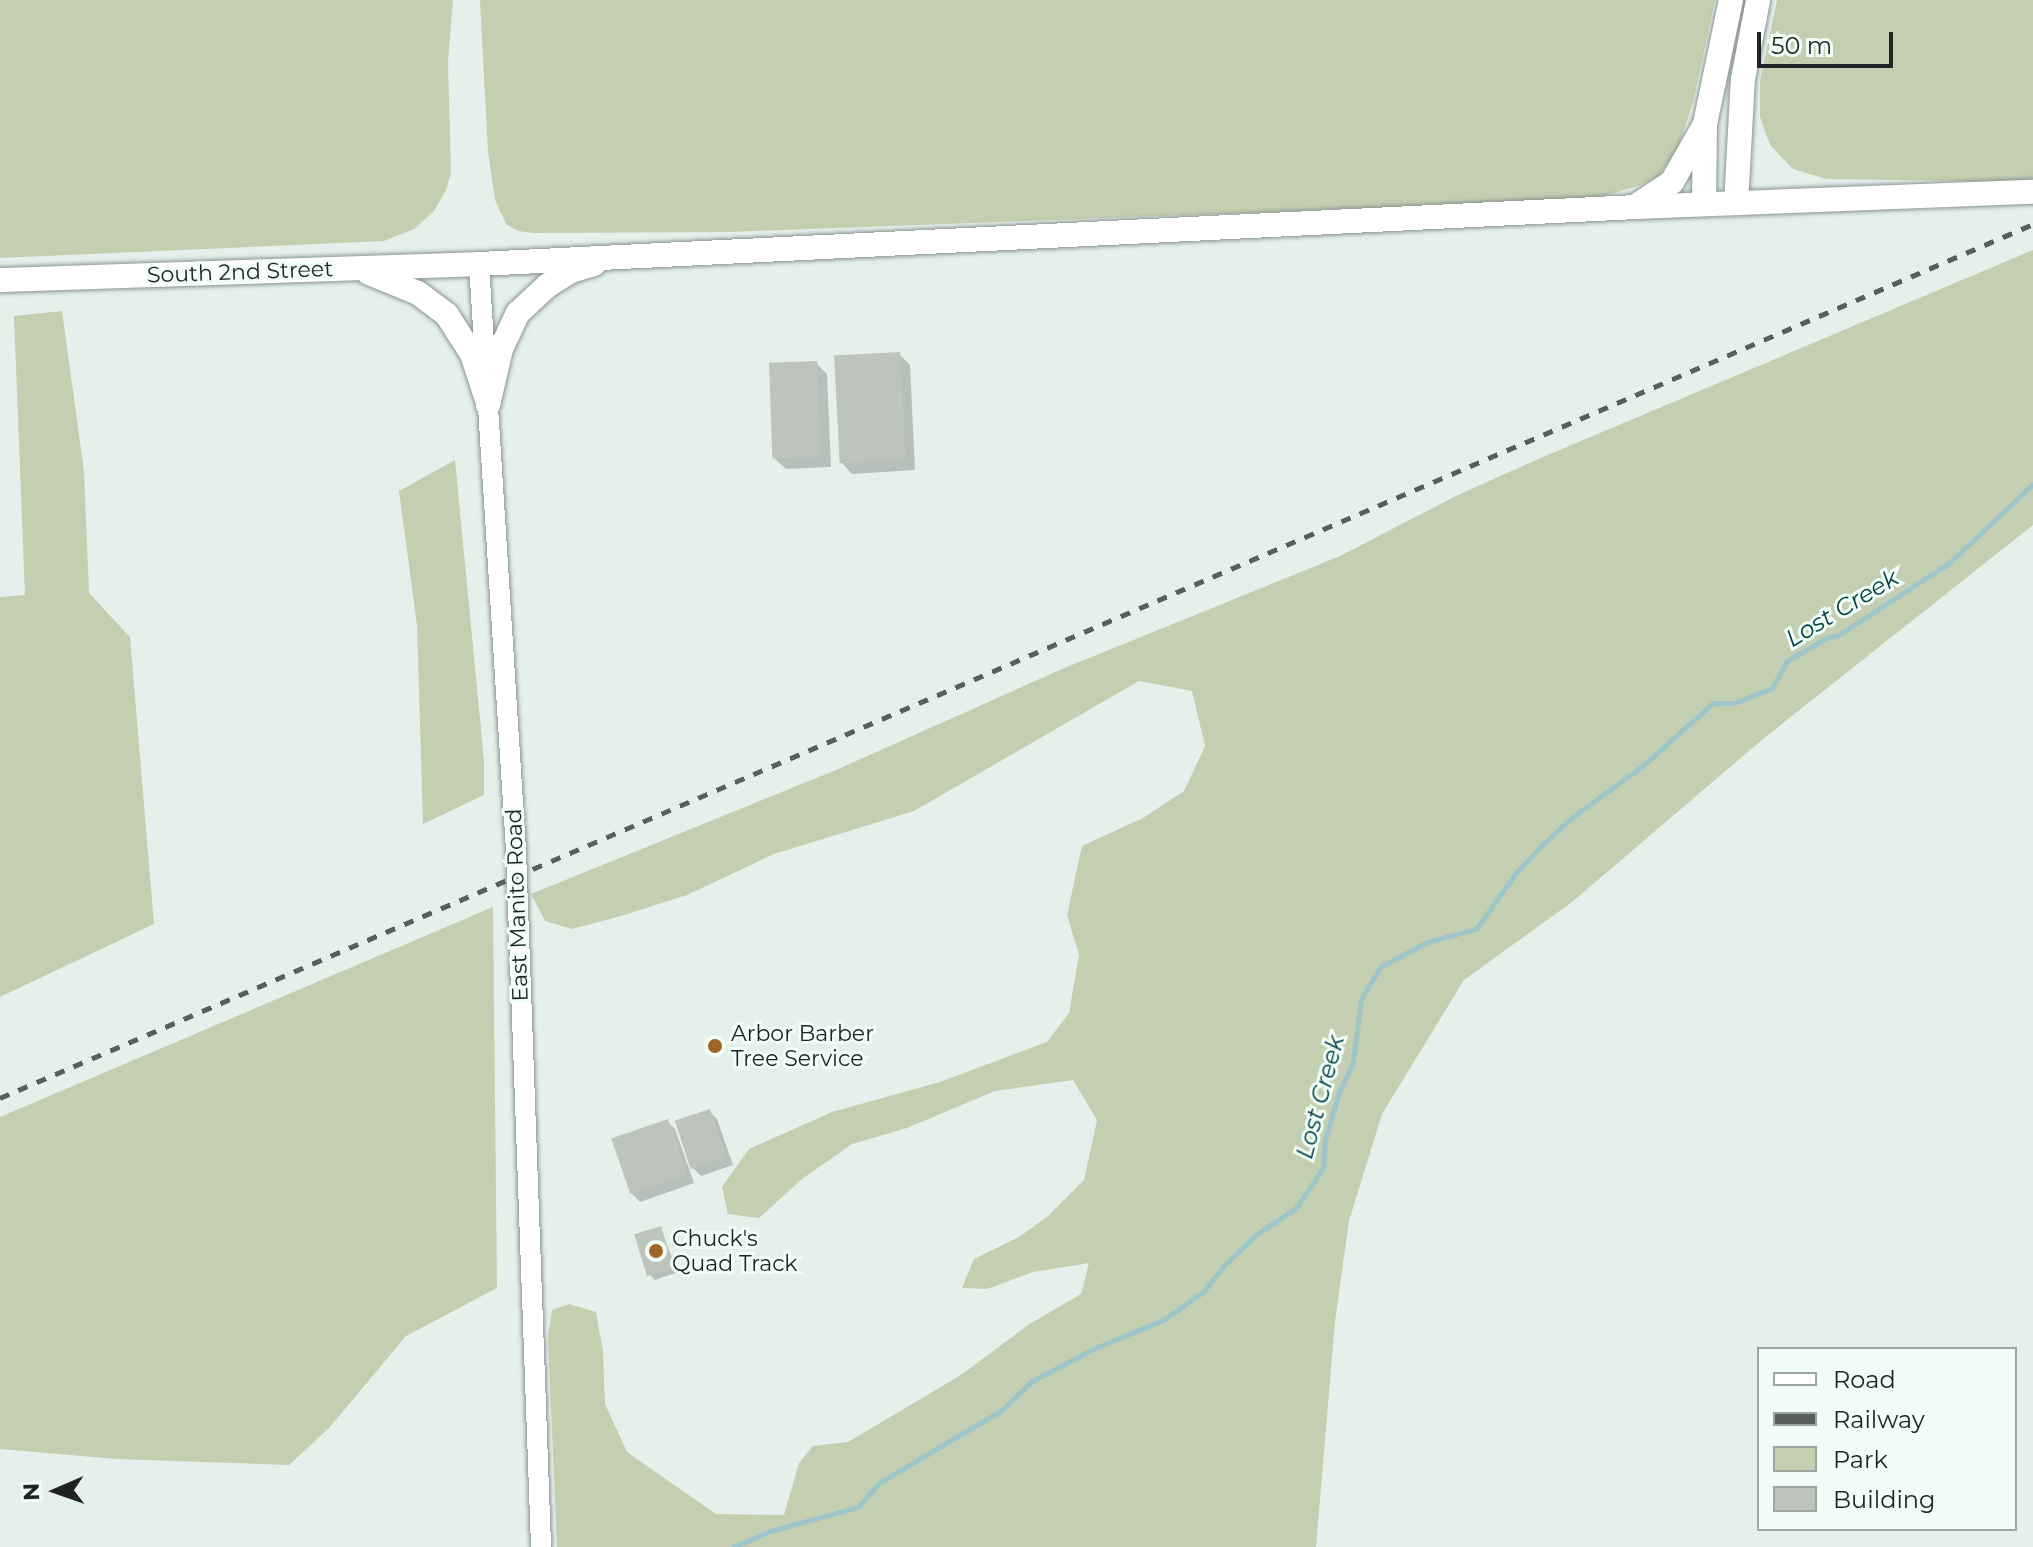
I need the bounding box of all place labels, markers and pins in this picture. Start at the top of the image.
place label: Arbor Barber Tree Service [731,1020,874,1072]
marker: Arbor Barber Tree Service [706,1037,724,1055]
place label: Chuck's Quad Track [672,1225,798,1276]
marker: Chuck's Quad Track [647,1242,665,1260]

